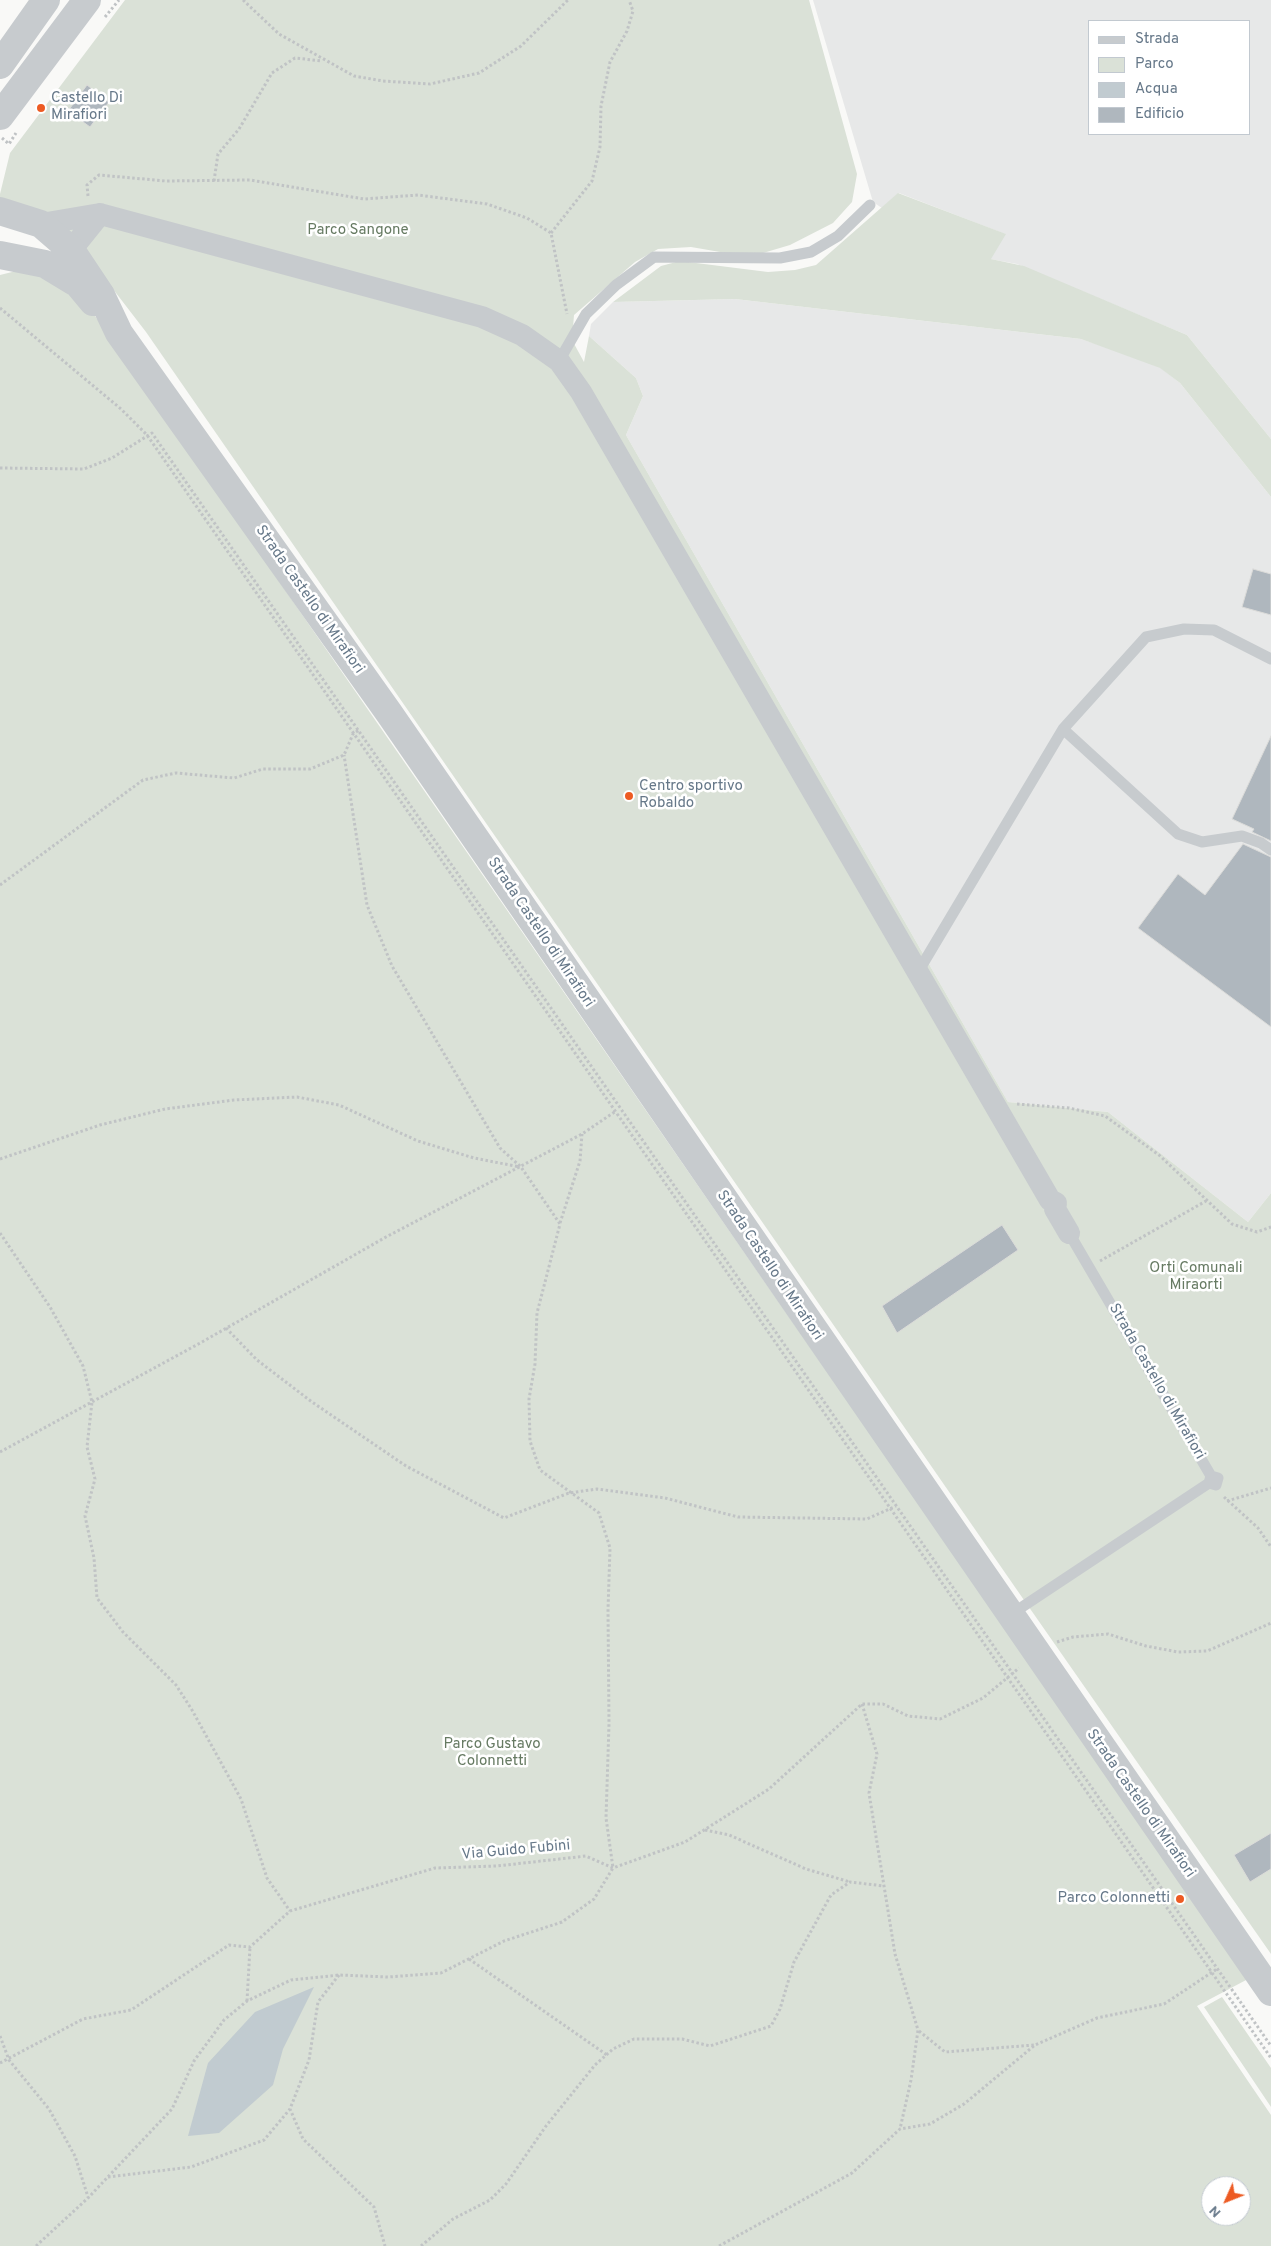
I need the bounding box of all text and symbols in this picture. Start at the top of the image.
legend [1088,20,1251,135]
text: Strada [1135,30,1179,49]
text: Parco [1135,55,1174,74]
text: Acqua [1135,80,1178,99]
place label: Castello Di Mirafiori [51,90,123,125]
marker: Castello Di Mirafiori [35,102,47,114]
text: Edificio [1135,105,1184,124]
park label: Parco Sangone [307,222,409,240]
street label: Strada Castello di Mirafiori [251,522,367,678]
place label: Centro sportivo Robaldo [639,778,743,813]
marker: Centro sportivo Robaldo [623,790,635,802]
street label: Strada Castello di Mirafiori [483,855,597,1011]
street label: Strada Castello di Mirafiori [712,1188,826,1344]
park label: Orti Comunali Miraorti [1149,1260,1243,1295]
street label: Strada Castello di Mirafiori [1104,1301,1208,1463]
street label: Strada Castello di Mirafiori [1082,1726,1198,1882]
park label: Parco Gustavo Colonnetti [443,1736,541,1771]
street label: Via Guido Fubini [461,1837,571,1865]
place label: Parco Colonnetti [1058,1890,1170,1908]
marker: Parco Colonnetti [1174,1893,1186,1905]
north arrow [1201,2176,1251,2226]
text: N [1206,2202,1225,2221]

